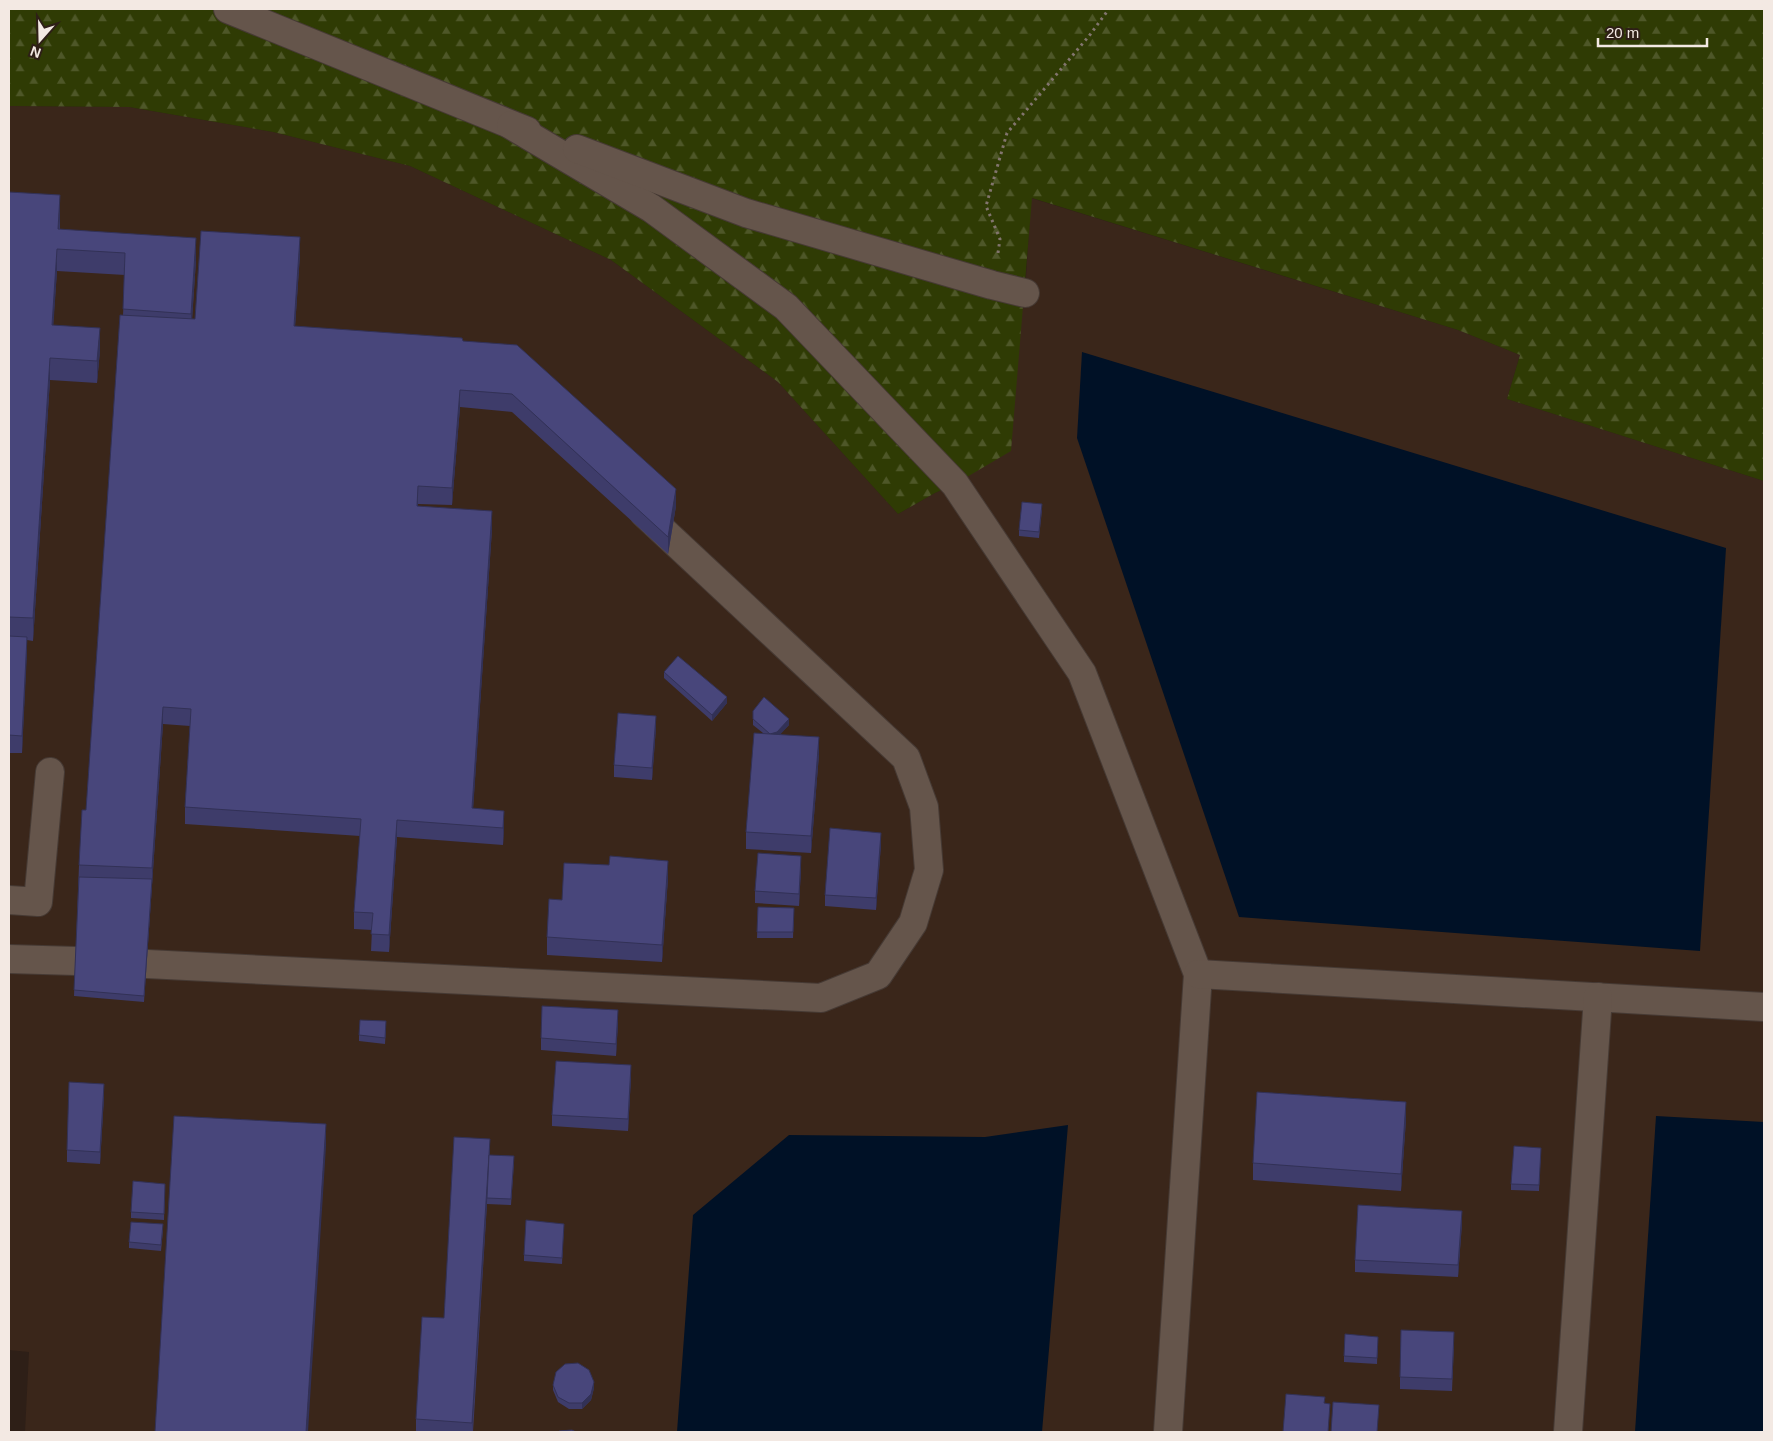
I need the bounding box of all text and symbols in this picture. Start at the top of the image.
north arrow [15,15,65,65]
scale bar [1598,15,1707,47]
text: 20 m [1606,24,1639,41]
text: N [28,43,43,61]

